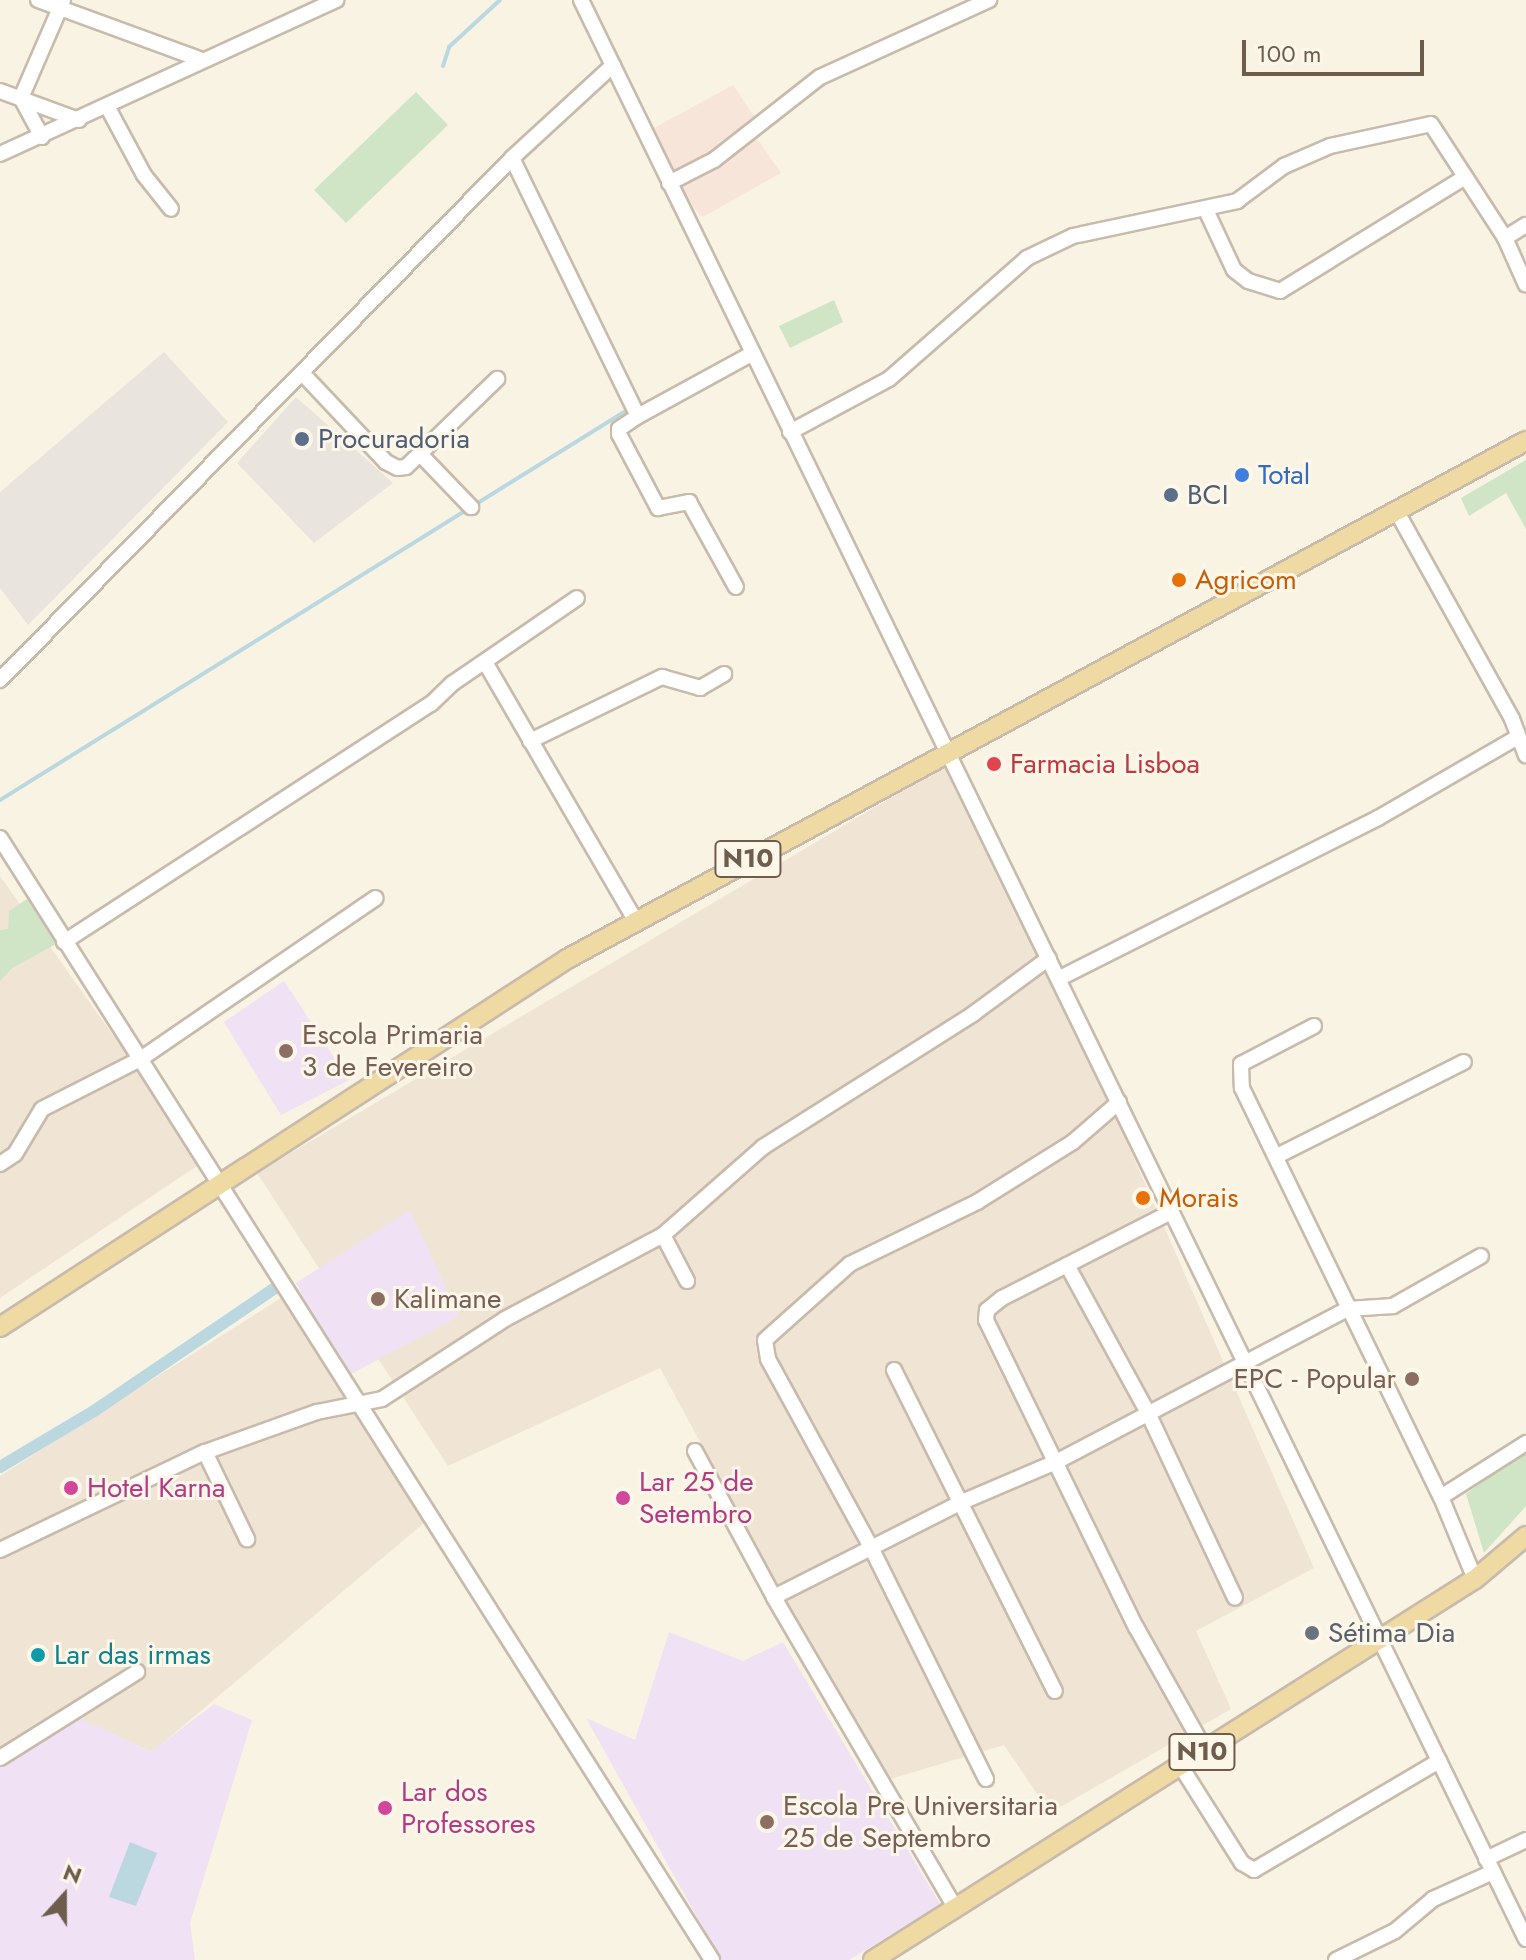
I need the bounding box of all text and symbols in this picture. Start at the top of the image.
scale bar [1246,24,1428,74]
text: 100 m [1256,36,1322,71]
place label: Procuradoria [318,422,470,456]
marker: Procuradoria [293,430,311,448]
place label: Total [1258,458,1310,492]
marker: Total [1233,466,1251,484]
place label: BCI [1187,478,1229,512]
marker: BCI [1162,486,1180,504]
place label: Agricom [1195,563,1297,597]
marker: Agricom [1170,571,1188,589]
place label: Farmacia Lisboa [1010,747,1200,781]
marker: Farmacia Lisboa [985,755,1003,773]
road number: N10 [714,837,782,881]
place label: Escola Primaria 3 de Fevereiro [302,1018,483,1084]
marker: Escola Primaria 3 de Fevereiro [277,1042,295,1060]
place label: Morais [1159,1181,1239,1215]
marker: Morais [1134,1189,1152,1207]
place label: Kalimane [394,1282,501,1316]
marker: Kalimane [369,1290,387,1308]
place label: EPC - Popular [1233,1362,1396,1396]
marker: EPC - Popular [1403,1370,1421,1388]
place label: Lar 25 de Setembro [639,1465,754,1531]
place label: Hotel Karna [87,1471,225,1505]
marker: Hotel Karna [62,1479,80,1497]
marker: Lar 25 de Setembro [614,1489,632,1507]
place label: Sétima Dia [1328,1616,1455,1650]
marker: Sétima Dia [1303,1624,1321,1642]
place label: Lar das irmas [54,1638,211,1672]
marker: Lar das irmas [29,1646,47,1664]
road number: N10 [1168,1730,1236,1774]
place label: Lar dos Professores [401,1775,535,1841]
place label: Escola Pre Universitaria 25 de Septembro [783,1789,1058,1855]
marker: Lar dos Professores [376,1799,394,1817]
marker: Escola Pre Universitaria 25 de Septembro [758,1813,776,1831]
north arrow [24,1856,104,1936]
text: N [59,1856,86,1892]

